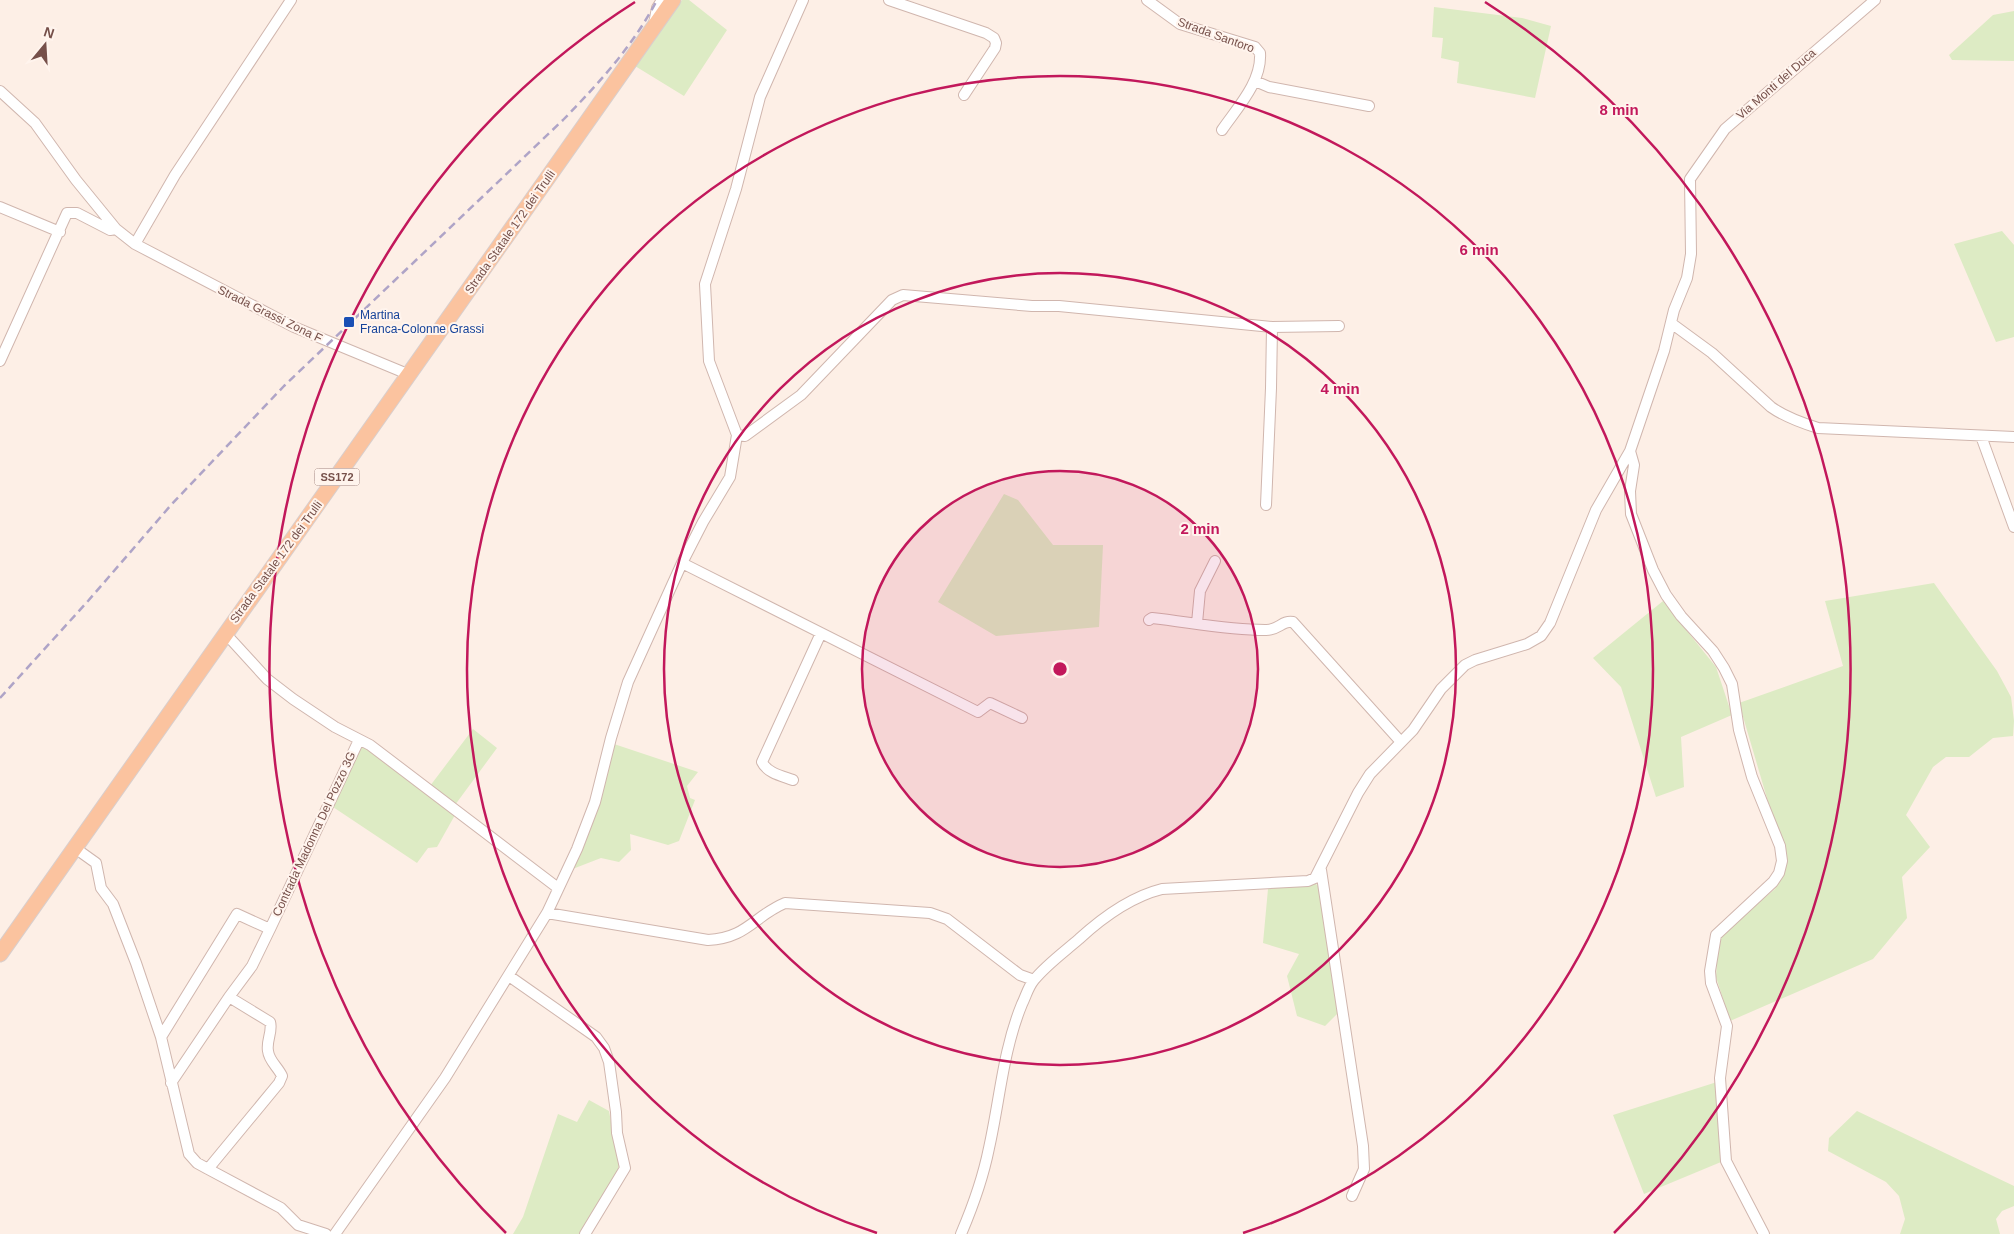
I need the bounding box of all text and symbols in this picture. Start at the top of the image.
street label: Strada Santoro [1176,15,1257,55]
north arrow [20,20,70,70]
text: N [42,23,56,42]
street label: Via Monti del Duca [1733,46,1819,122]
text: 8 min [1599,101,1639,118]
street label: Strada Statale 172 dei Trulli [462,168,558,296]
text: 6 min [1459,241,1499,258]
street label: Strada Grassi Zona F [215,283,325,345]
place label: Martina Franca-Colonne Grassi [360,308,484,336]
marker: Martina Franca-Colonne Grassi [342,315,356,329]
text: 4 min [1320,380,1360,397]
road number: SS172 [314,468,360,486]
street label: Strada Statale 172 dei Trulli [227,498,325,626]
text: 2 min [1180,520,1220,537]
centre of rings [1051,660,1069,678]
street label: Contrada Madonna Del Pozzo 3G [270,749,358,919]

